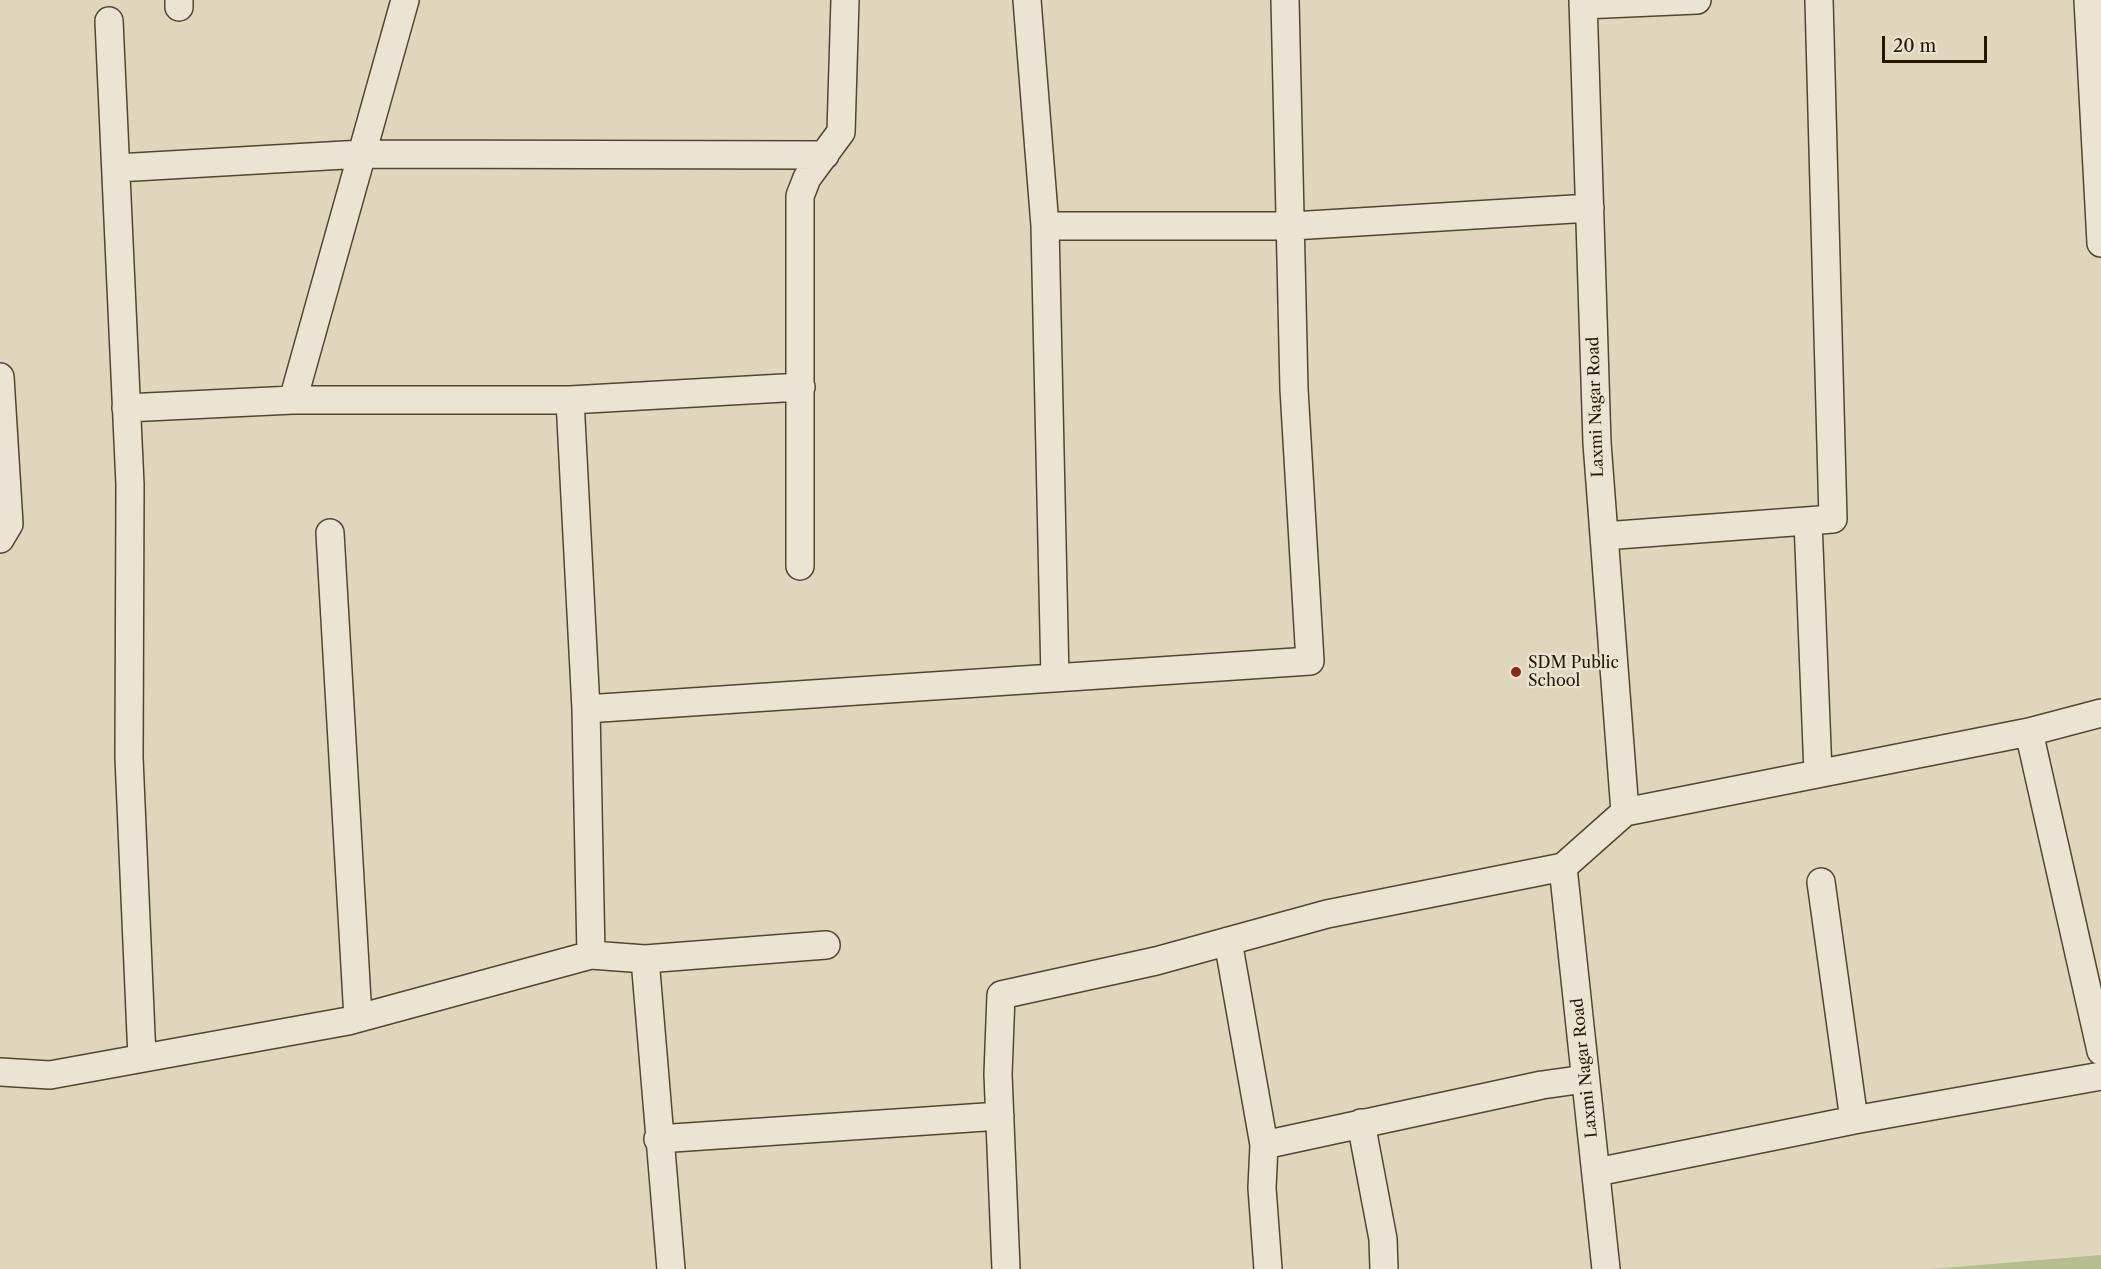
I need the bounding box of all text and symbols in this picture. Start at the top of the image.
scale bar [1885,24,1990,62]
text: 20 m [1893,35,1936,57]
street label: Laxmi Nagar Road [1584,336,1608,478]
place label: SDM Public School [1528,653,1619,691]
marker: SDM Public School [1509,665,1523,679]
street label: Laxmi Nagar Road [1568,997,1602,1139]

